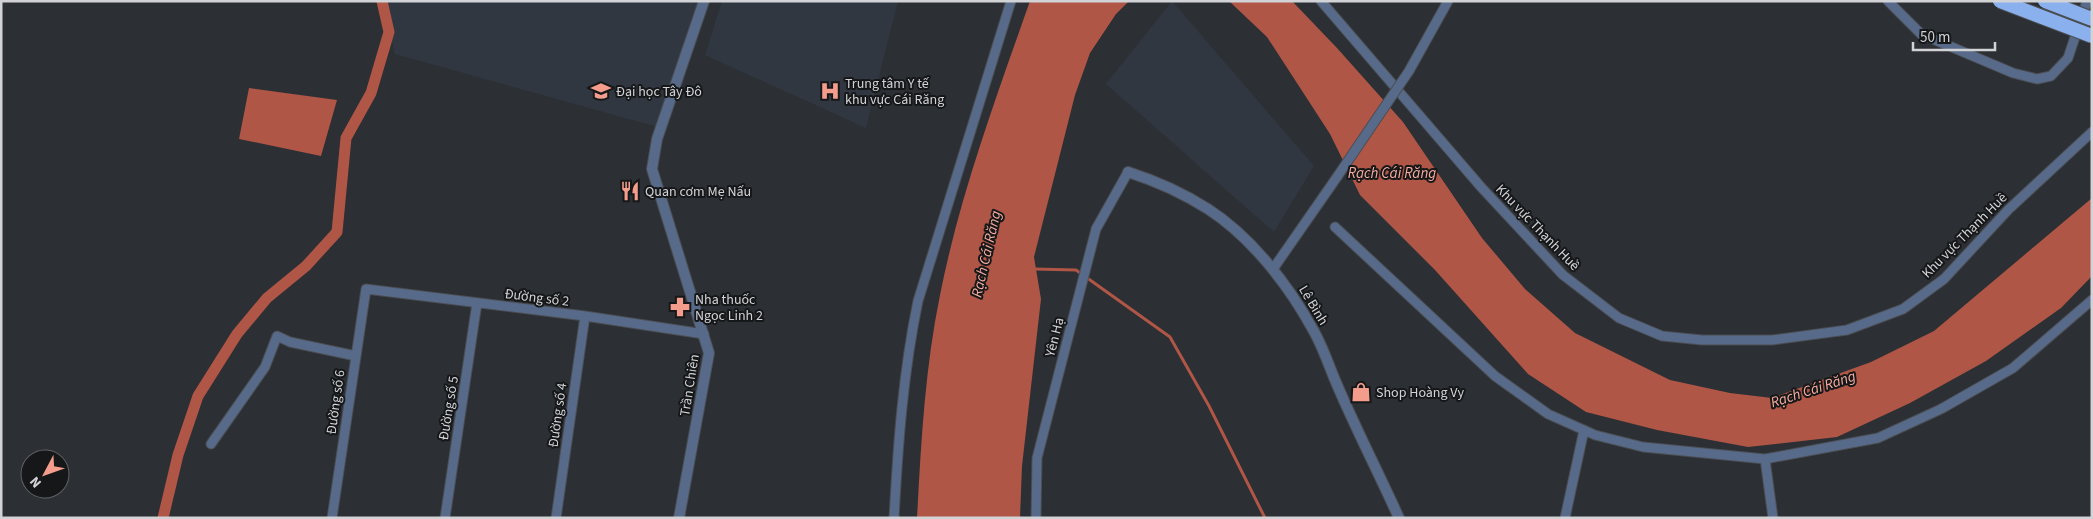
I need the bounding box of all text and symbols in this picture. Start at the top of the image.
scale bar [1913,20,1996,52]
text: 50 m [1920,27,1950,48]
place label: Trung tâm Y tế khu vực Cái Răng [845,74,944,110]
school or university icon: Đại học Tây Đô [590,80,612,102]
hospital icon: Trung tâm Y tế khu vực Cái Răng [819,80,841,102]
place label: Đại học Tây Đô [616,82,702,102]
water label: Rạch Cái Răng [1348,163,1436,184]
restaurant icon: Quan cơm Mẹ Nấu [619,180,641,202]
street label: Khu vực Thạnh Huề [1491,180,1584,275]
place label: Quan cơm Mẹ Nấu [645,182,751,202]
street label: Khu vực Thạnh Huề [1918,189,2012,283]
water label: Rạch Cái Răng [966,209,1007,300]
street label: Lê Bình [1293,282,1333,329]
street label: Đường số 2 [503,284,570,312]
place label: Nha thuốc Ngọc Linh 2 [695,290,763,326]
pharmacy icon: Nha thuốc Ngọc Linh 2 [669,296,691,318]
street label: Yên Hạ [1040,316,1069,360]
street label: Trần Chiên [675,353,705,418]
water label: Rạch Cái Răng [1768,366,1859,413]
street label: Đường số 6 [322,369,350,436]
street label: Đường số 5 [434,375,464,442]
shop icon: Shop Hoàng Vy [1350,381,1372,403]
street label: Đường số 4 [544,382,572,449]
place label: Shop Hoàng Vy [1376,383,1464,403]
north arrow [20,449,70,499]
text: N [25,472,47,492]

